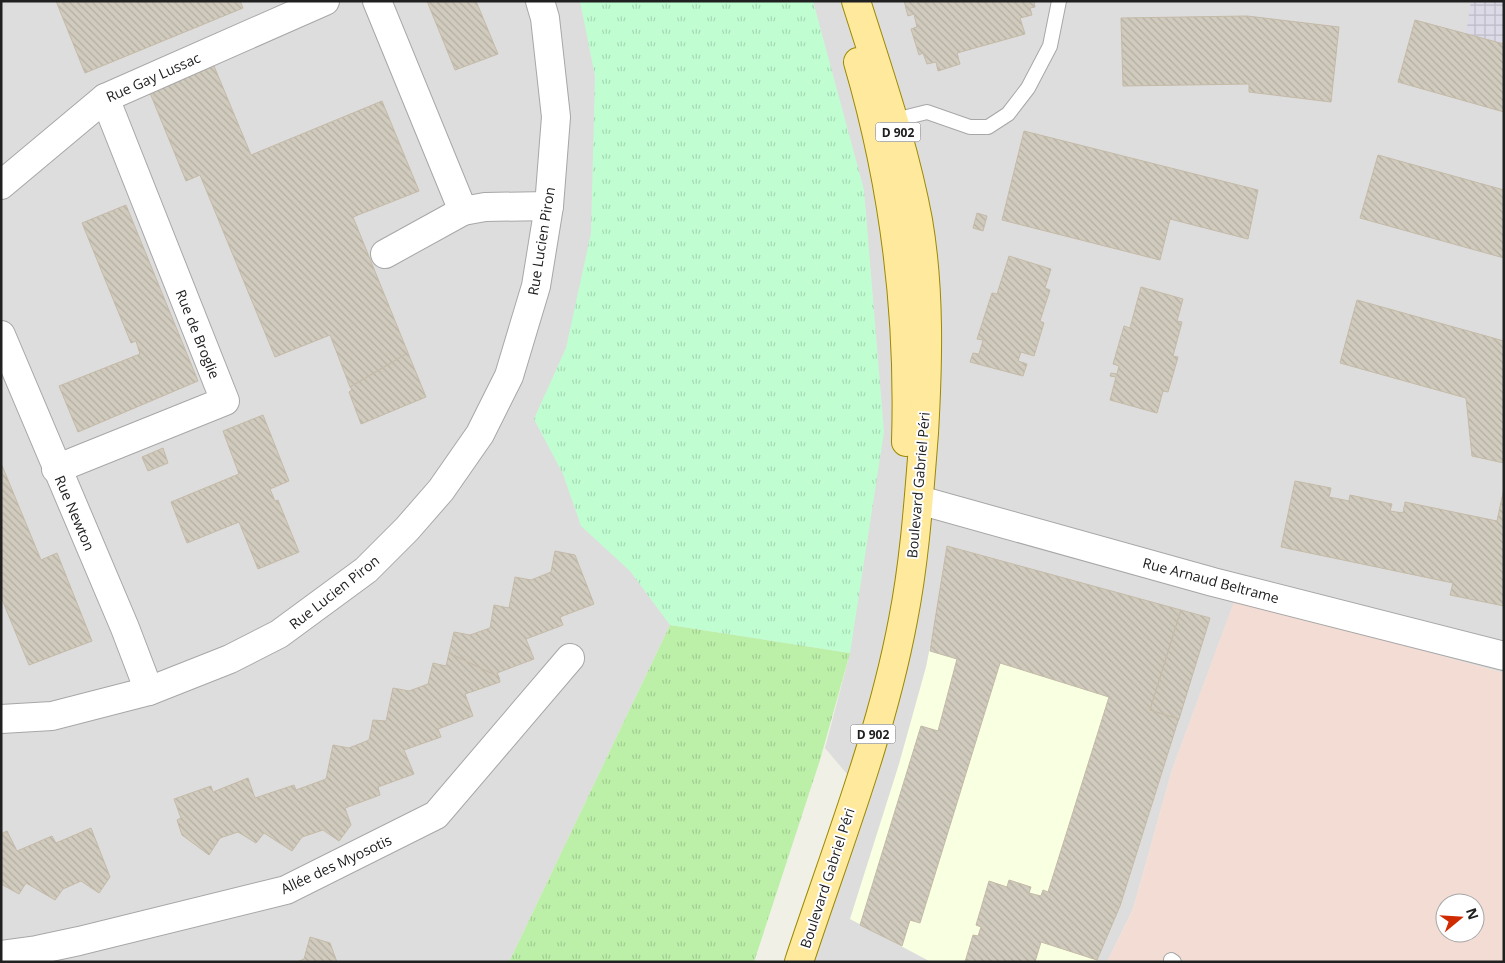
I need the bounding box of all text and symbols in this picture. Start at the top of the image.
street label: Rue Gay Lussac [103,48,203,106]
road number: D 902 [876,122,920,142]
street label: Rue Lucien Piron [523,185,559,297]
street label: Rue de Broglie [171,287,225,381]
street label: Boulevard Gabriel Péri [902,411,934,559]
street label: Rue Newton [51,472,99,554]
street label: Rue Lucien Piron [285,551,383,633]
street label: Rue Arnaud Beltrame [1141,553,1281,607]
road number: D 902 [850,724,896,744]
street label: Boulevard Gabriel Péri [795,805,859,951]
street label: Allée des Myosotis [277,830,395,898]
north arrow [1435,893,1485,943]
text: N [1462,905,1484,922]

